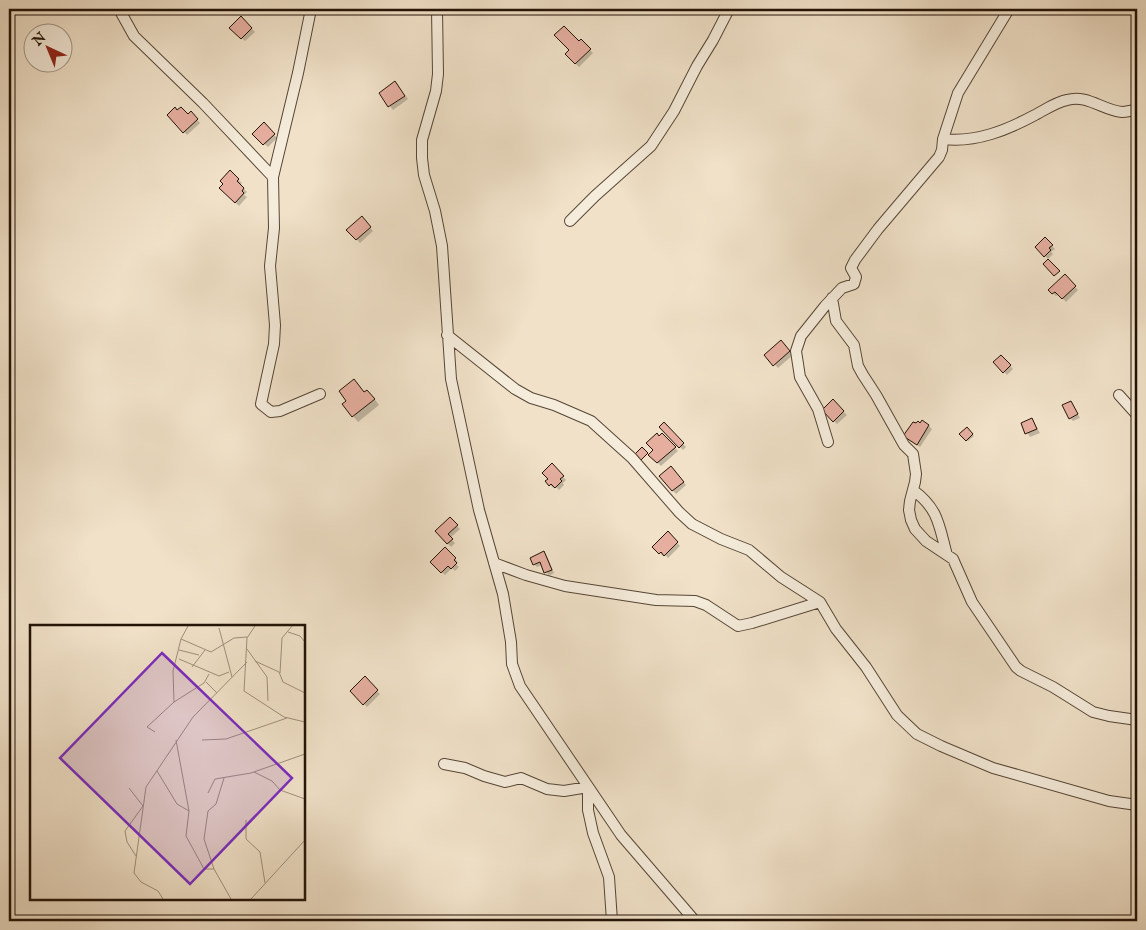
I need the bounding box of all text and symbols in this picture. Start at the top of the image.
north arrow [22,22,72,72]
text: N [28,29,50,51]
inset map [30,625,305,900]

